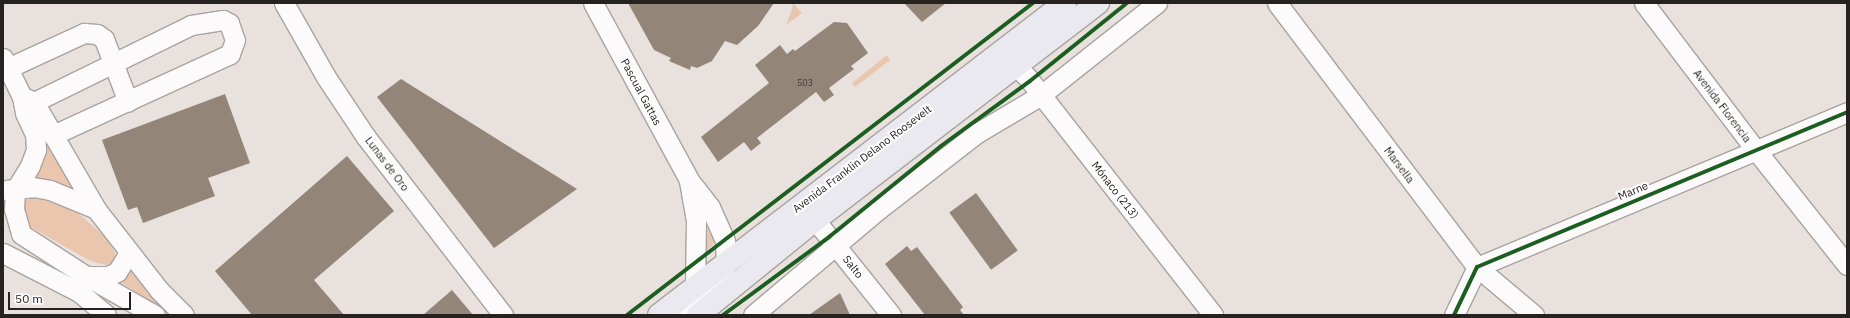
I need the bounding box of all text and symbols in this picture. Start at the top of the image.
street label: Pascual Gattas [618,56,664,128]
street label: Avenida Florencia [1690,67,1754,145]
house number: 503 [797,78,813,88]
street label: Avenida Franklin Delano Roosevelt [790,102,934,216]
street label: Lunas de Oro [362,134,412,194]
street label: Marsella [1381,144,1417,186]
street label: Mónaco (213) [1089,159,1141,221]
street label: Marne [1616,179,1650,203]
street label: Salto [840,253,866,281]
scale bar [10,284,133,310]
text: 50 m [15,291,43,306]

